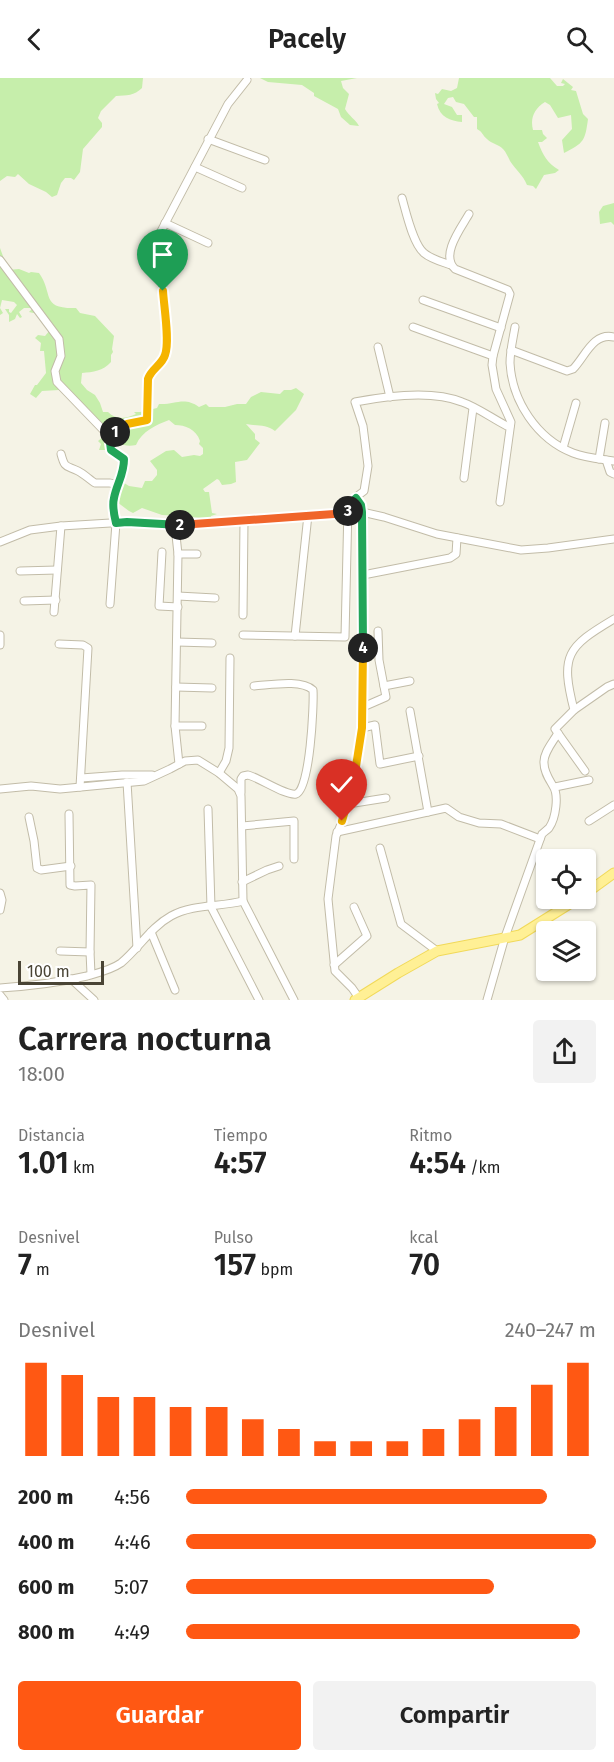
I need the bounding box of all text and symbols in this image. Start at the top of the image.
icon: back [18,23,51,56]
text: Pacely [268,23,346,55]
icon: search [563,23,596,56]
pin [137,229,188,291]
icon: arrive [146,238,179,271]
pin: 1 [100,417,130,447]
text: 1 [111,422,119,441]
pin: 3 [333,496,363,526]
text: 3 [344,501,352,520]
pin: 2 [165,510,195,540]
text: 2 [176,515,184,534]
pin: 4 [348,633,378,663]
text: 4 [358,638,368,657]
pin [316,759,367,821]
icon: check [325,768,358,801]
map controls [536,849,596,981]
button: locate [536,849,596,909]
button: layers [536,921,596,981]
scale bar [18,958,104,986]
text: 100 m [27,962,70,981]
text: Carrera nocturna [18,1019,272,1059]
button: share [533,1020,596,1083]
text: 18:00 [18,1062,65,1086]
text: Distancia [18,1126,85,1145]
text: Tiempo [214,1126,268,1145]
text: Ritmo [409,1126,452,1145]
text: 1.01 [18,1145,69,1181]
text: 4:57 [214,1145,267,1181]
text: 4:54 [409,1145,466,1181]
text: km [69,1158,95,1177]
text: /km [466,1158,500,1177]
text: Desnivel [18,1228,80,1247]
text: Pulso [214,1228,253,1247]
text: kcal [409,1228,438,1247]
text: 7 [18,1247,32,1283]
text: 157 [214,1247,256,1283]
text: 70 [409,1247,440,1283]
text: m [32,1260,50,1279]
text: bpm [256,1260,293,1279]
text: Desnivel [18,1318,95,1342]
text: 240–247 m [505,1318,596,1342]
text: 200 m [18,1485,73,1509]
text: 4:56 [114,1485,150,1509]
text: 400 m [18,1530,74,1554]
text: 4:46 [114,1530,151,1554]
text: 600 m [18,1575,74,1599]
text: 5:07 [114,1575,148,1599]
text: 800 m [18,1620,75,1644]
text: 4:49 [114,1620,150,1644]
button: Guardar [18,1681,301,1750]
button: Compartir [313,1681,596,1750]

